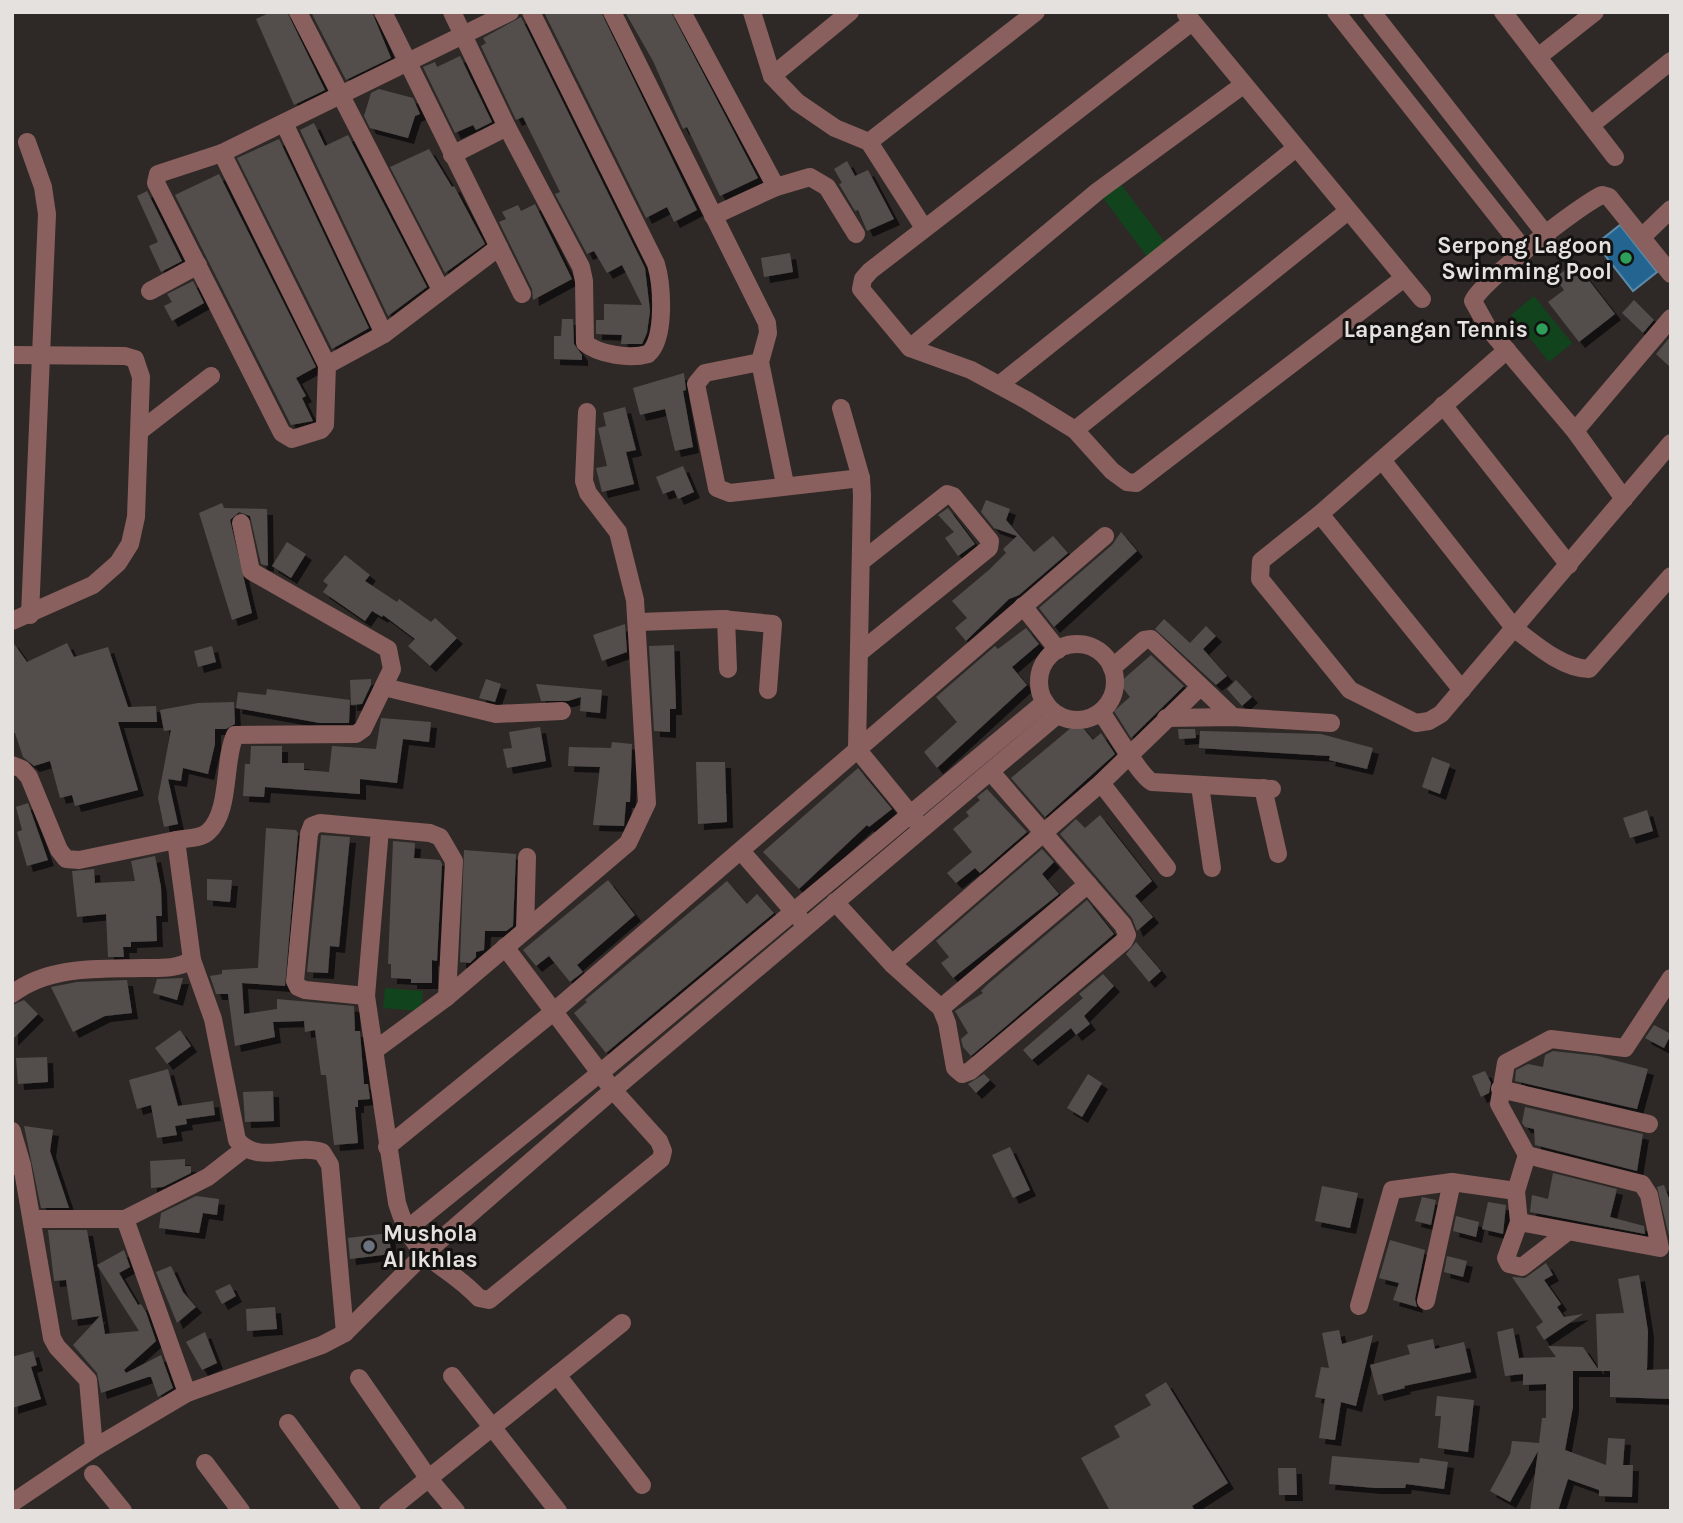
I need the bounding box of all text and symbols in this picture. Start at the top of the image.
place label: Serpong Lagoon Swimming Pool [1437,232,1612,285]
marker: Serpong Lagoon Swimming Pool [1618,250,1634,266]
place label: Lapangan Tennis [1344,316,1528,343]
marker: Lapangan Tennis [1534,321,1550,337]
place label: Mushola Al Ikhlas [383,1220,478,1273]
marker: Mushola Al Ikhlas [361,1238,377,1254]

